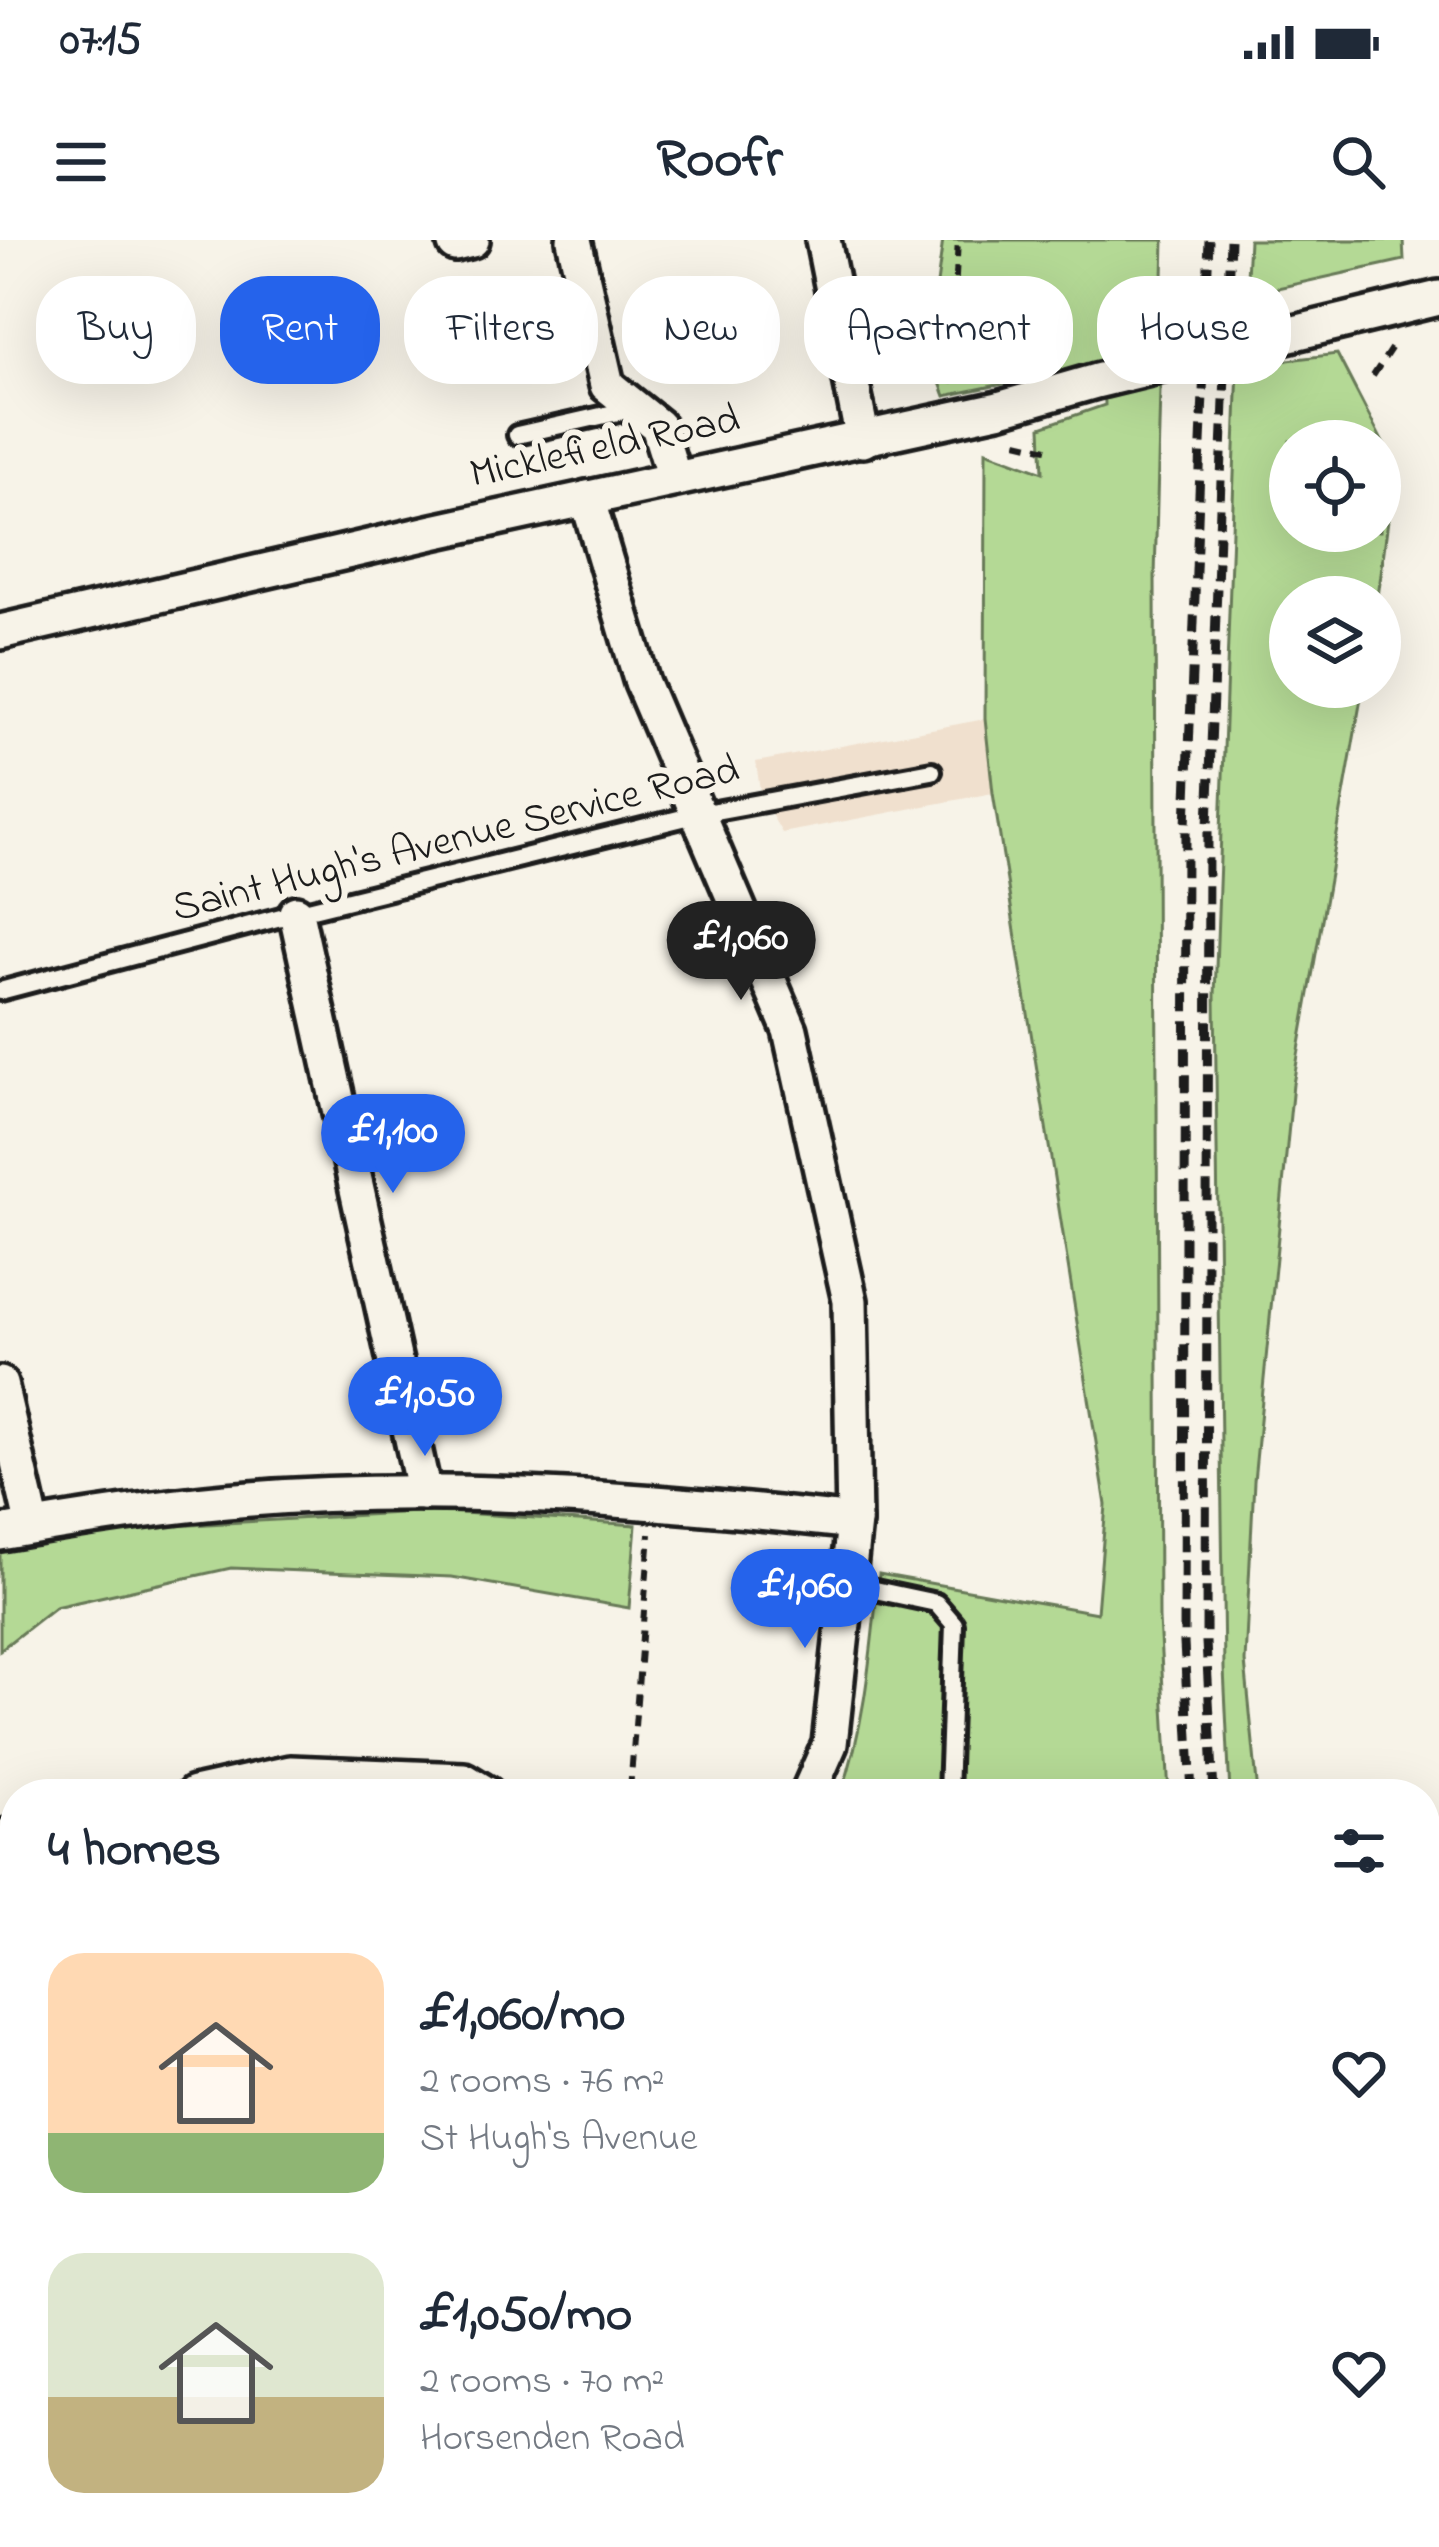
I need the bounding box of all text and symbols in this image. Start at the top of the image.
text: 07:15 [60,9,142,75]
text: Roofr [656,123,783,201]
icon: menu [48,129,114,195]
icon: search [1325,129,1391,195]
chip: Buy [36,276,196,384]
chip: Rent [220,276,380,384]
chip: Filters [404,276,598,384]
chip: New [622,276,780,384]
chip: Apartment [804,276,1073,384]
chip: House [1097,276,1291,384]
street label: Micklefield Road [464,390,746,506]
map controls [1269,420,1401,708]
button: locate [1269,420,1401,552]
button: layers [1269,576,1401,708]
street label: Saint Hugh's Avenue Service Road [166,740,746,940]
pin: £1,060 [643,901,839,1003]
text: £1,060 [694,911,788,968]
pin: £1,100 [295,1094,491,1196]
text: £1,100 [348,1104,438,1161]
pin: £1,050 [327,1357,523,1459]
text: £1,050 [375,1367,475,1424]
pin: £1,060 [707,1549,903,1651]
text: £1,060 [758,1559,852,1616]
text: 4 homes [48,1814,221,1889]
icon: filters [1326,1818,1392,1884]
text: £1,060/mo [420,1979,626,2054]
icon: home [144,2001,288,2145]
icon: heart [1326,2040,1392,2106]
text: 2 rooms · 76 m² [420,2054,665,2111]
text: St Hugh's Avenue [420,2111,698,2168]
text: £1,050/mo [420,2279,632,2354]
icon: home [144,2301,288,2445]
icon: heart [1326,2340,1392,2406]
text: 2 rooms · 70 m² [420,2354,664,2411]
text: Horsenden Road [420,2411,685,2468]

